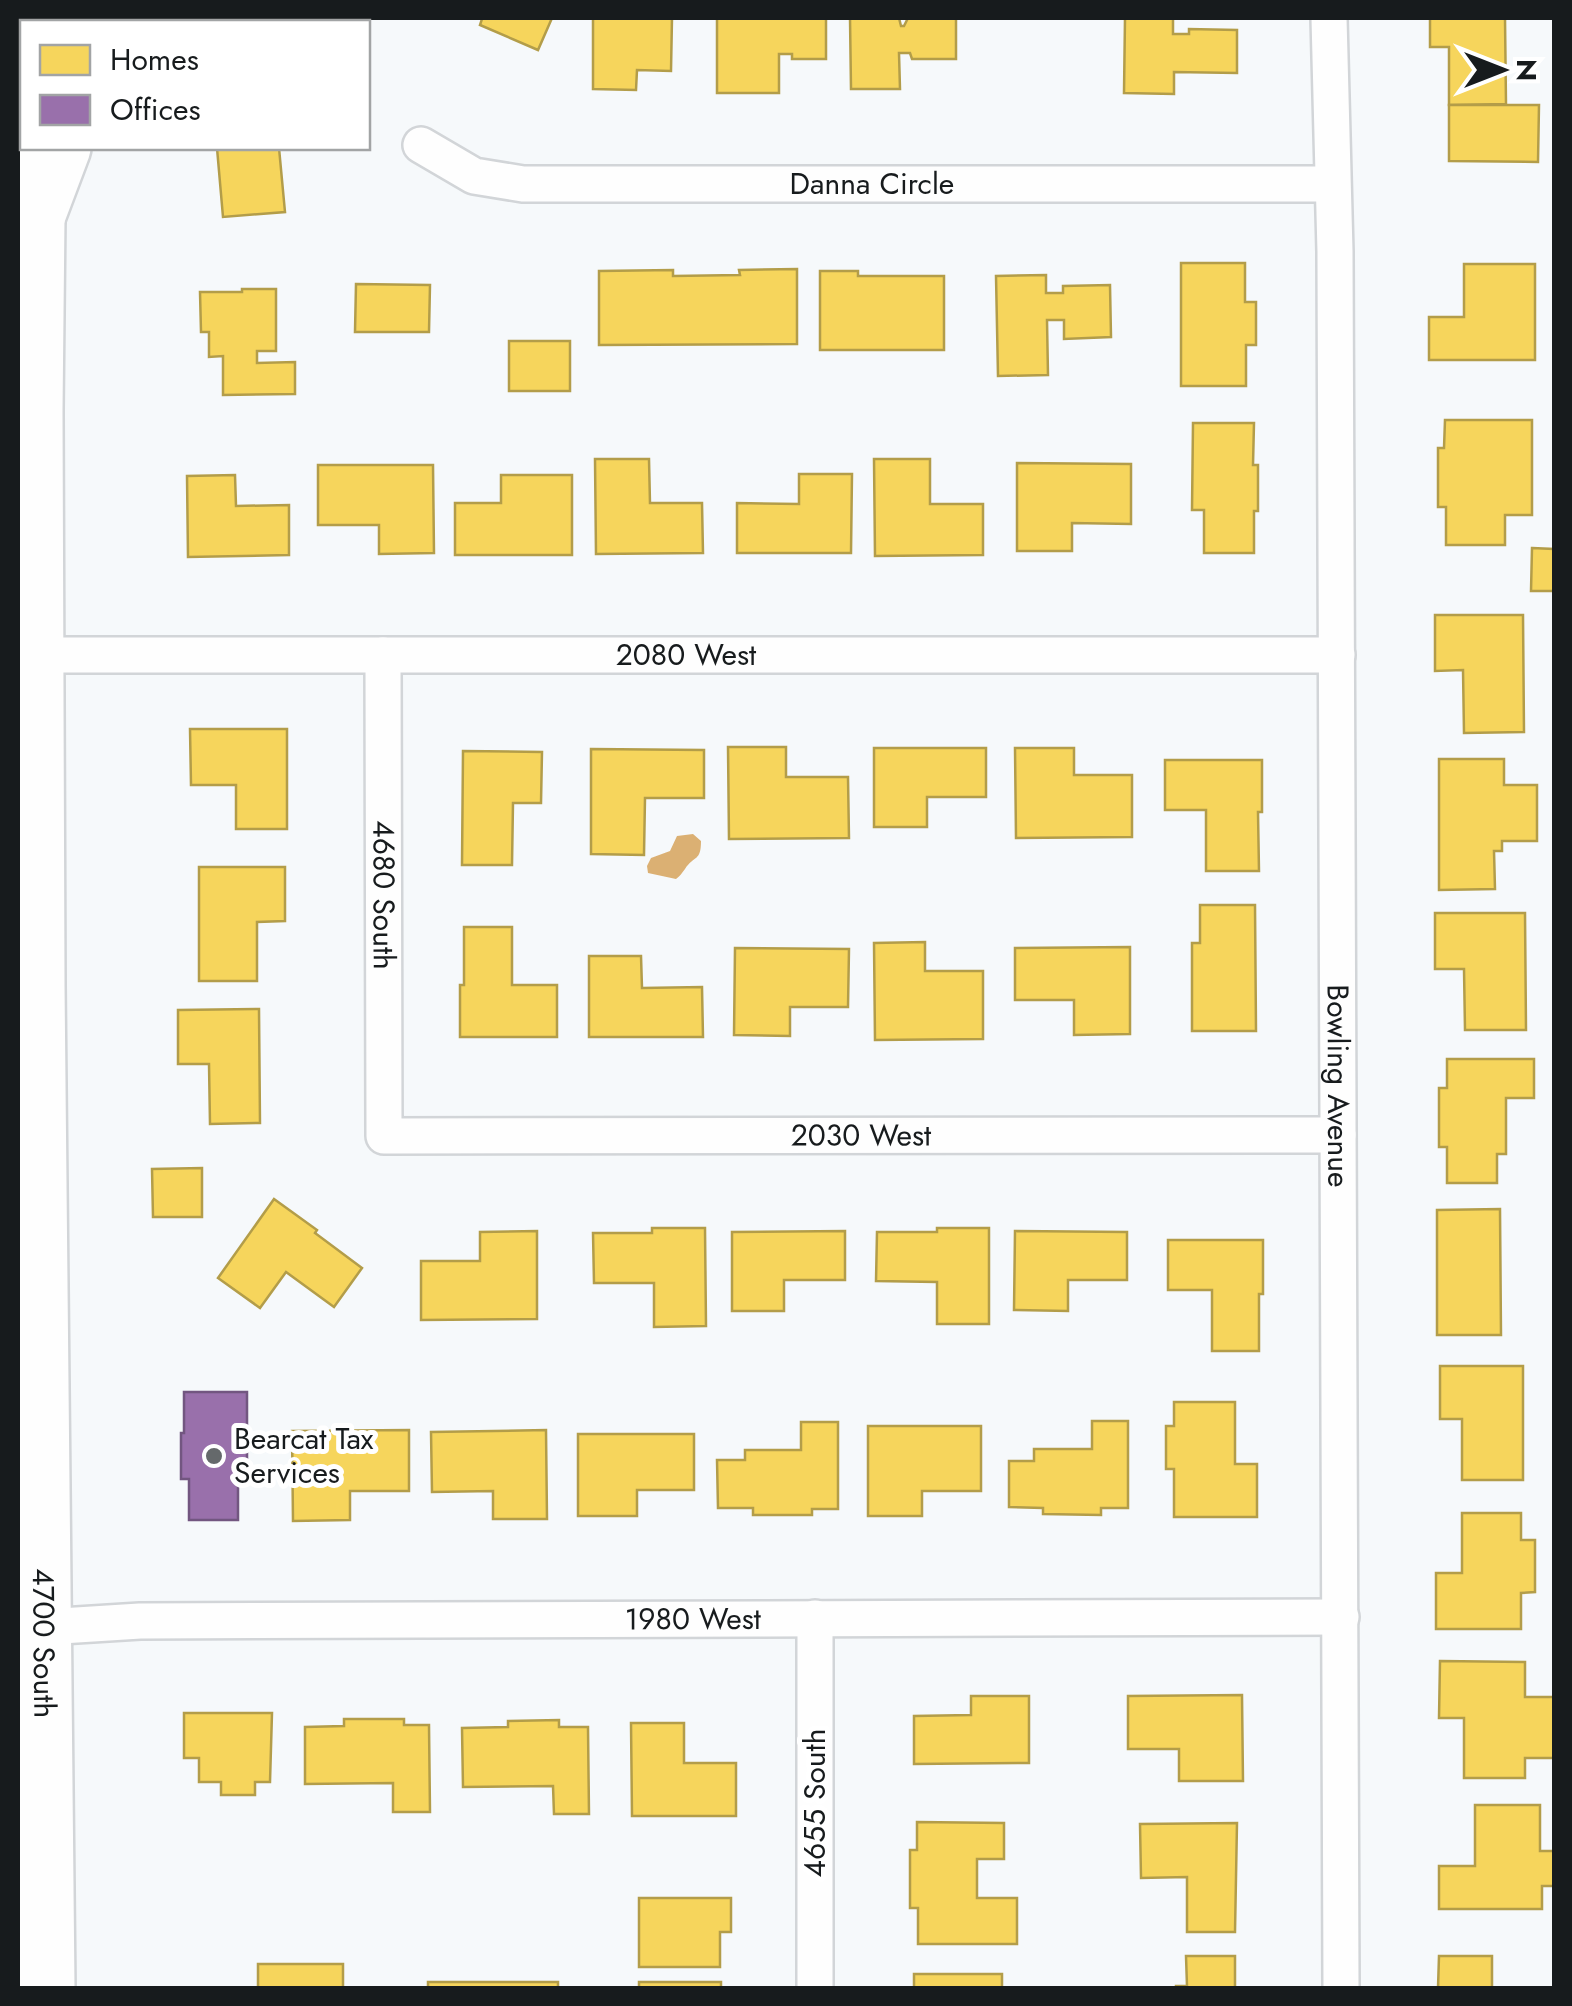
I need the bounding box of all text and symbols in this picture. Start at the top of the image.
legend [20,20,370,150]
north arrow [1452,20,1552,120]
text: Homes [110,38,199,81]
text: N [1506,59,1547,81]
text: Offices [110,88,201,131]
street label: Danna Circle [790,162,954,205]
street label: 2080 West [616,633,757,676]
street label: 4680 South [362,820,406,970]
street label: Bowling Avenue [1317,984,1360,1188]
street label: 2030 West [791,1113,932,1157]
place label: Bearcat Tax Services [234,1417,374,1494]
marker: Bearcat Tax Services [203,1445,225,1467]
street label: 4700 South [22,1568,66,1718]
street label: 1980 West [625,1597,762,1640]
street label: 4655 South [793,1728,836,1878]

